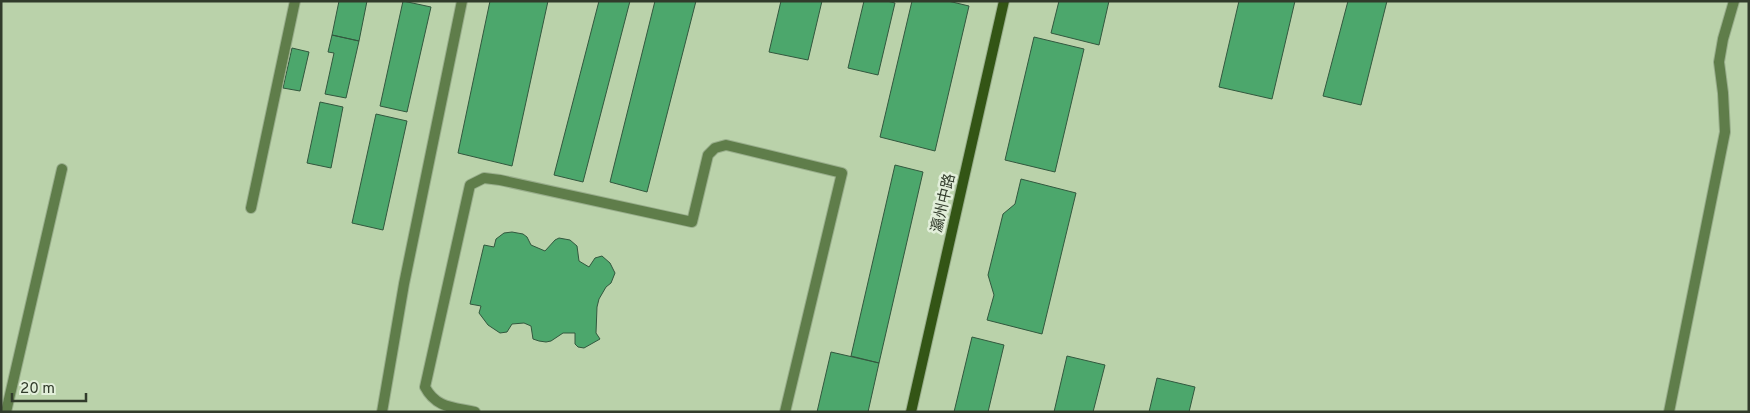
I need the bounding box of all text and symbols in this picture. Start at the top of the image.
street label: 瀛州中路 [927,172,960,235]
scale bar [12,370,86,402]
text: 20 m [20,380,55,399]

